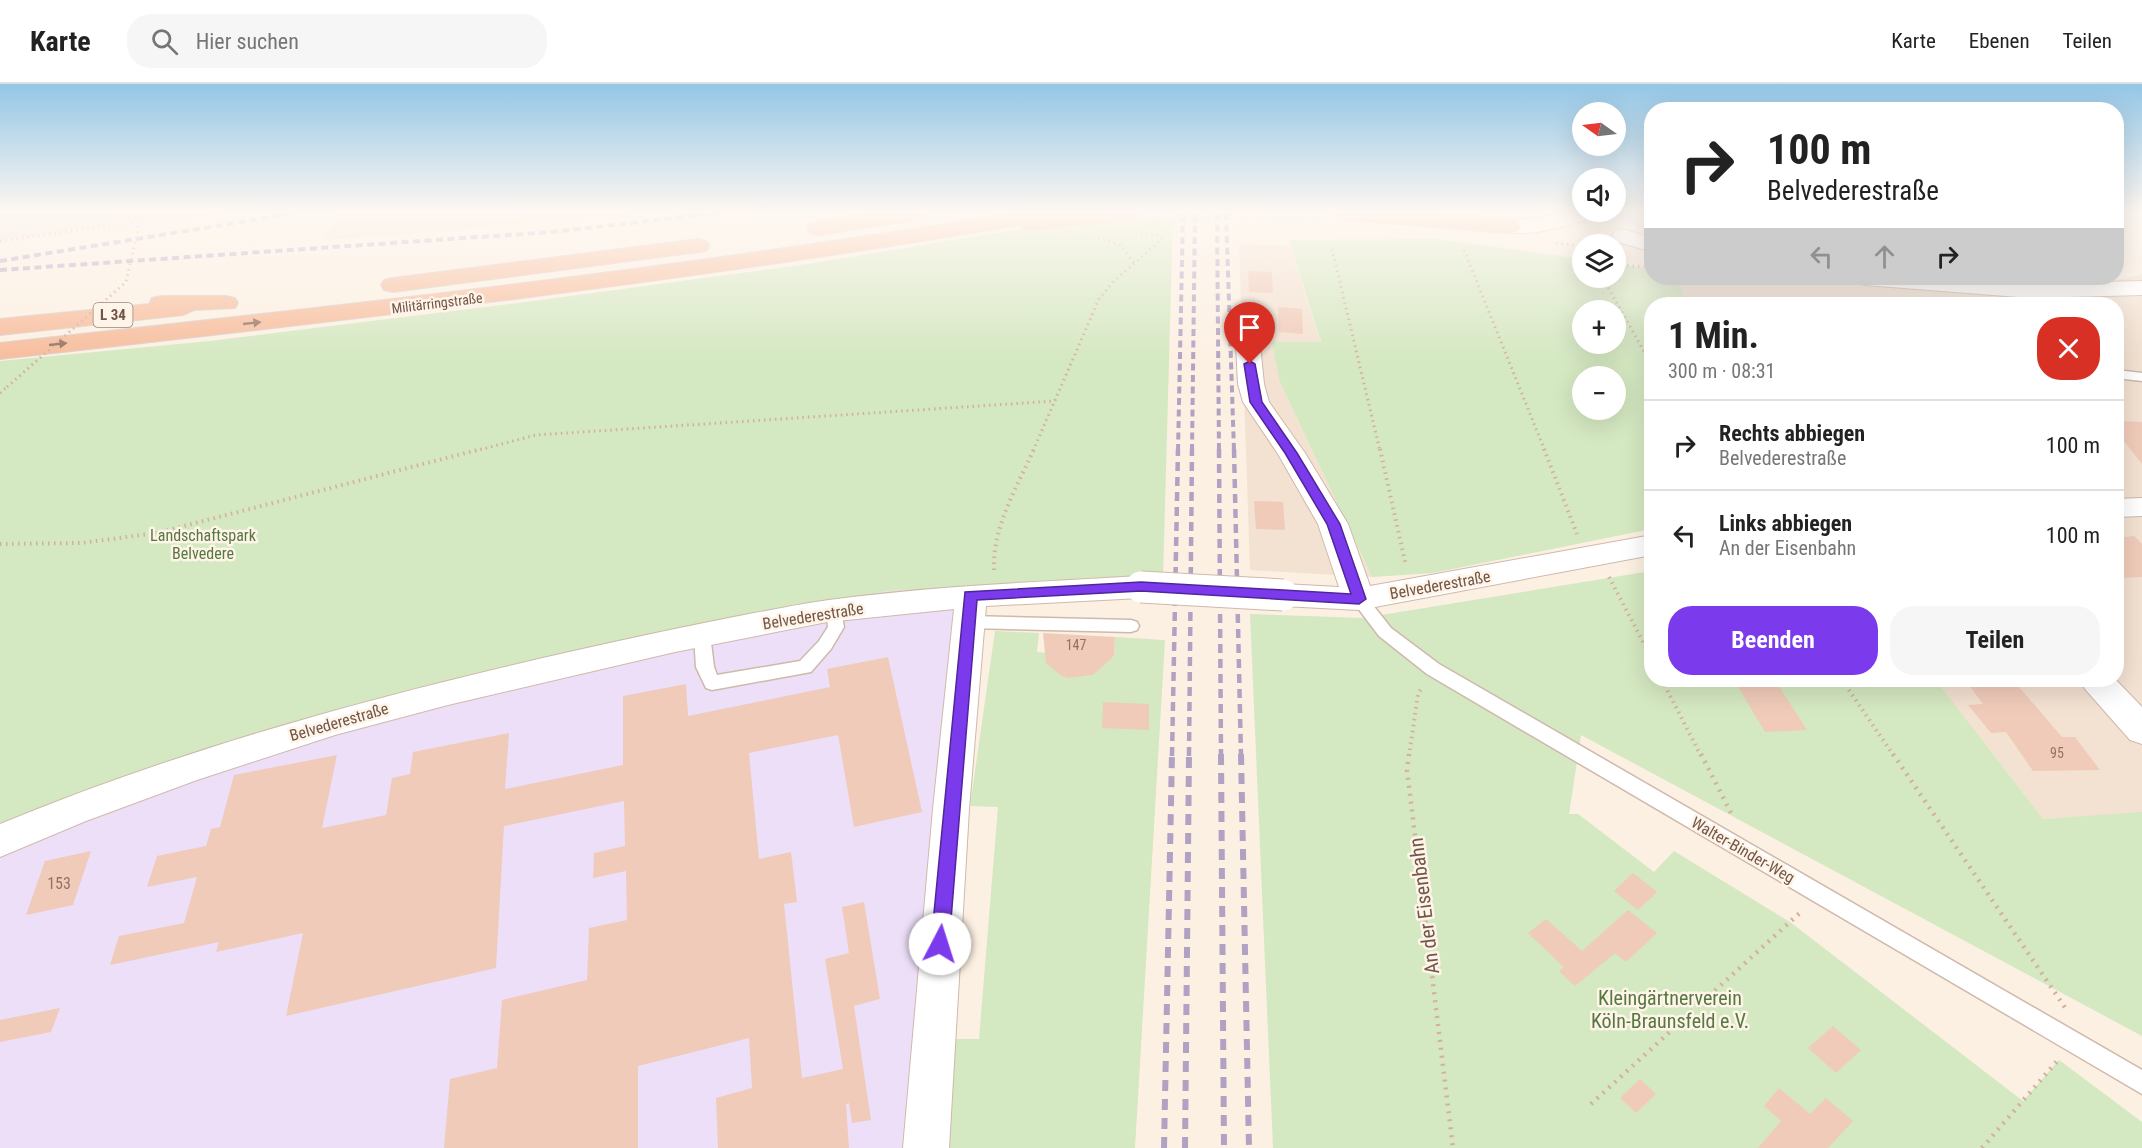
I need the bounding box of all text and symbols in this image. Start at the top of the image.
search box [127,14,547,68]
text: Karte [30,25,91,58]
icon: search [148,25,181,58]
text: Hier suchen [196,29,299,54]
text: Karte [1891,29,1936,53]
text: Ebenen [1969,29,2030,53]
text: Teilen [2063,29,2112,53]
north arrow [1572,102,1626,156]
map controls [1572,102,1626,420]
text: 100 m [1767,125,1872,174]
icon: right [1668,126,1746,204]
button: sound [1572,168,1626,222]
text: Belvederestraße [1767,175,1939,207]
button: layers [1572,234,1626,288]
icon: left [1805,240,1838,273]
icon: ahead [1868,240,1901,273]
icon: right [1931,240,1964,273]
street label: Militärringstraße [391,289,484,317]
button: + [1572,300,1626,354]
pin [1224,302,1275,364]
road number: L 34 [94,303,132,327]
icon: arrive [1233,311,1266,344]
text: 1 Min. [1668,315,1759,357]
button: close [2037,317,2100,380]
one-way arrow [243,318,262,328]
one-way arrow [49,340,68,349]
text: 300 m · 08:31 [1668,359,1775,383]
button: − [1572,366,1626,420]
text: Rechts abbiegen [1719,421,1865,446]
icon: right [1668,429,1701,462]
text: 100 m [2046,433,2100,458]
text: Belvederestraße [1719,446,1846,470]
text: Links abbiegen [1719,511,1852,536]
icon: left [1668,519,1701,552]
text: 100 m [2046,523,2100,548]
park label: Landschaftspark Belvedere [150,526,257,563]
text: An der Eisenbahn [1719,536,1856,560]
street label: Belvederestraße [1388,567,1492,603]
street label: Belvederestraße [761,599,865,633]
button: Beenden [1668,606,1878,675]
button: Teilen [1890,606,2100,675]
house number: 147 [1066,637,1086,653]
street label: Belvederestraße [287,699,391,745]
house number: 95 [2050,745,2064,761]
street label: Walter-Binder-Weg [1688,813,1798,887]
street label: An der Eisenbahn [1404,836,1444,976]
house number: 153 [47,874,71,893]
position arrow [908,912,972,976]
park label: Kleingärtnerverein Köln-Braunsfeld e.V. [1591,986,1749,1033]

